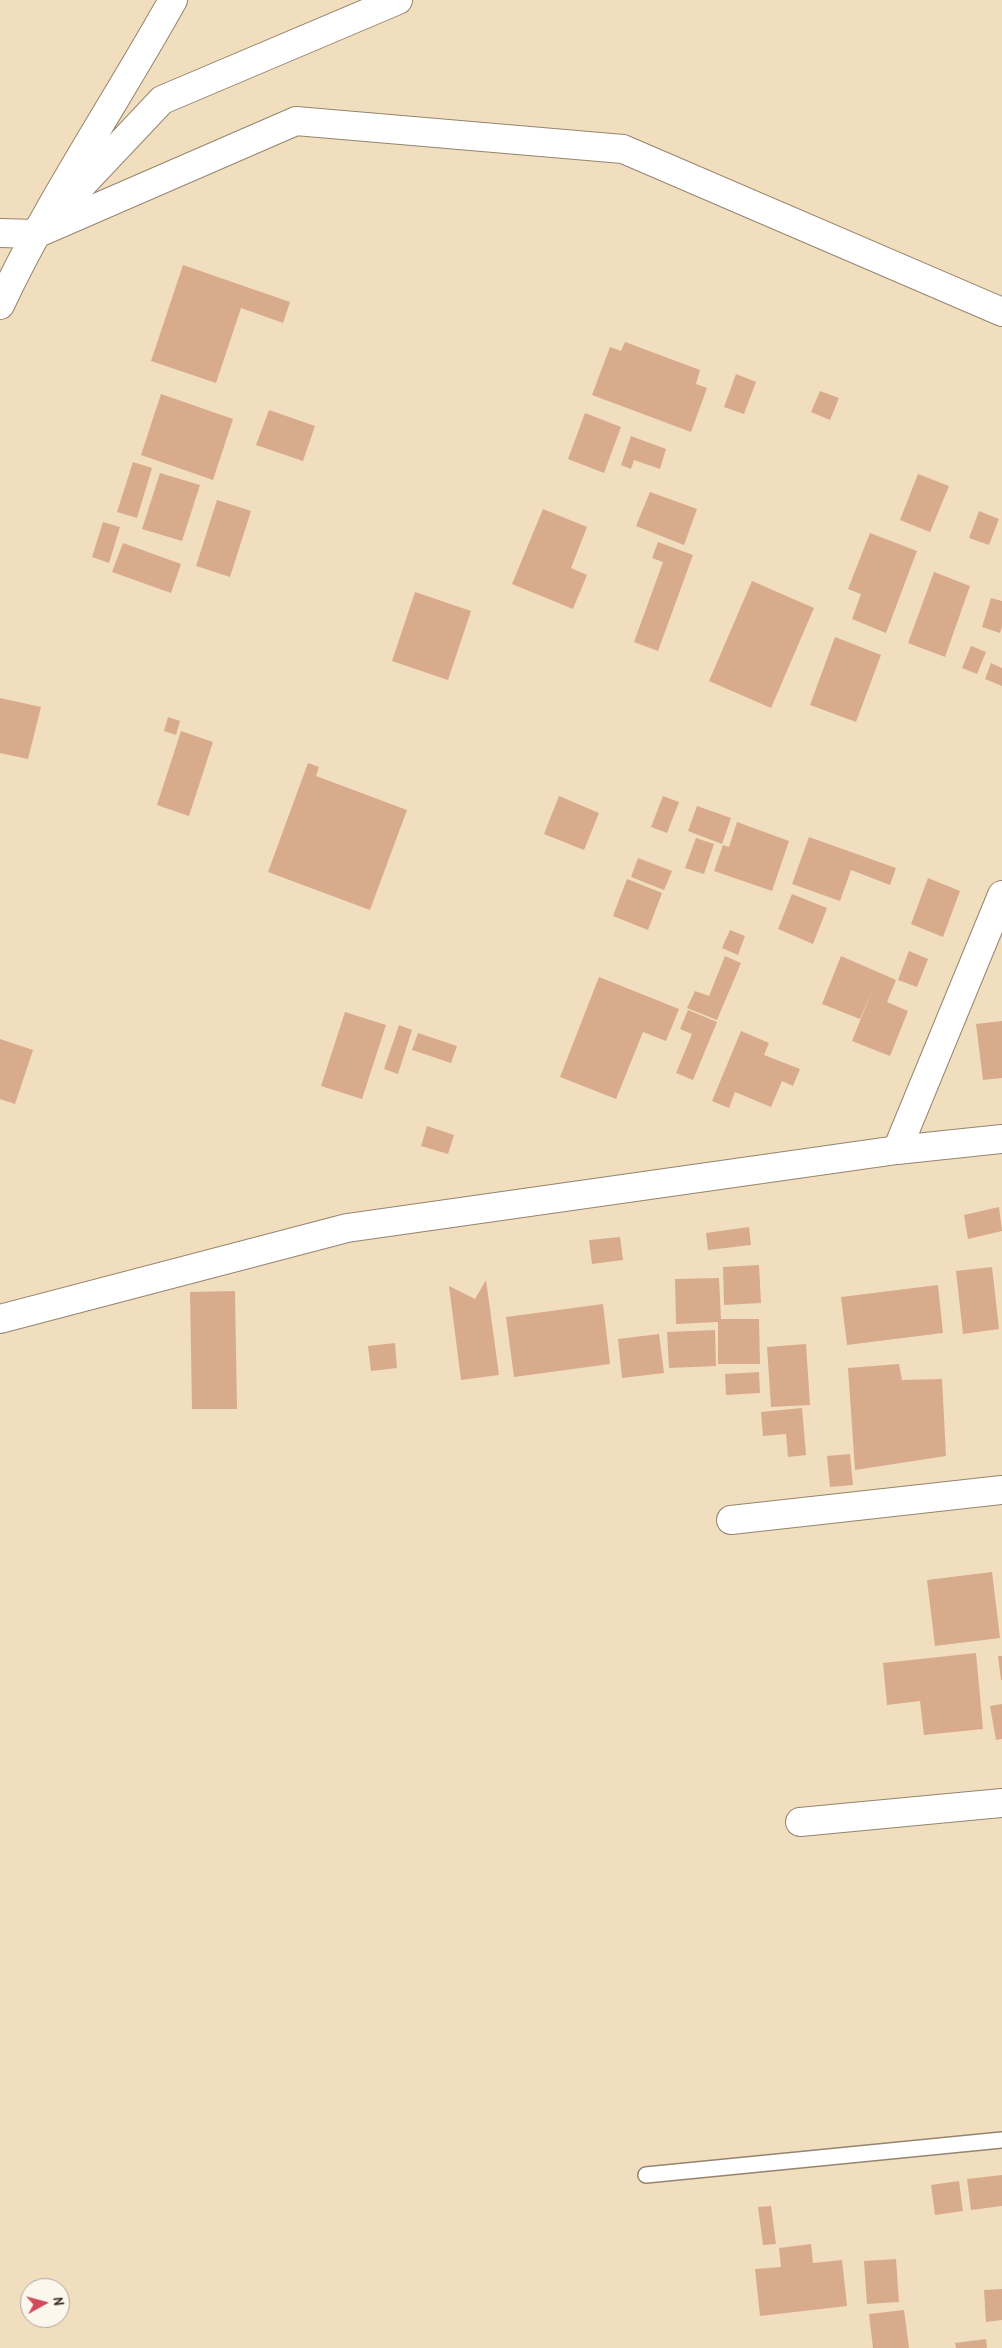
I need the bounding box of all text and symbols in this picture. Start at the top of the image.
north arrow [20,2278,70,2328]
text: N [50,2296,69,2306]

